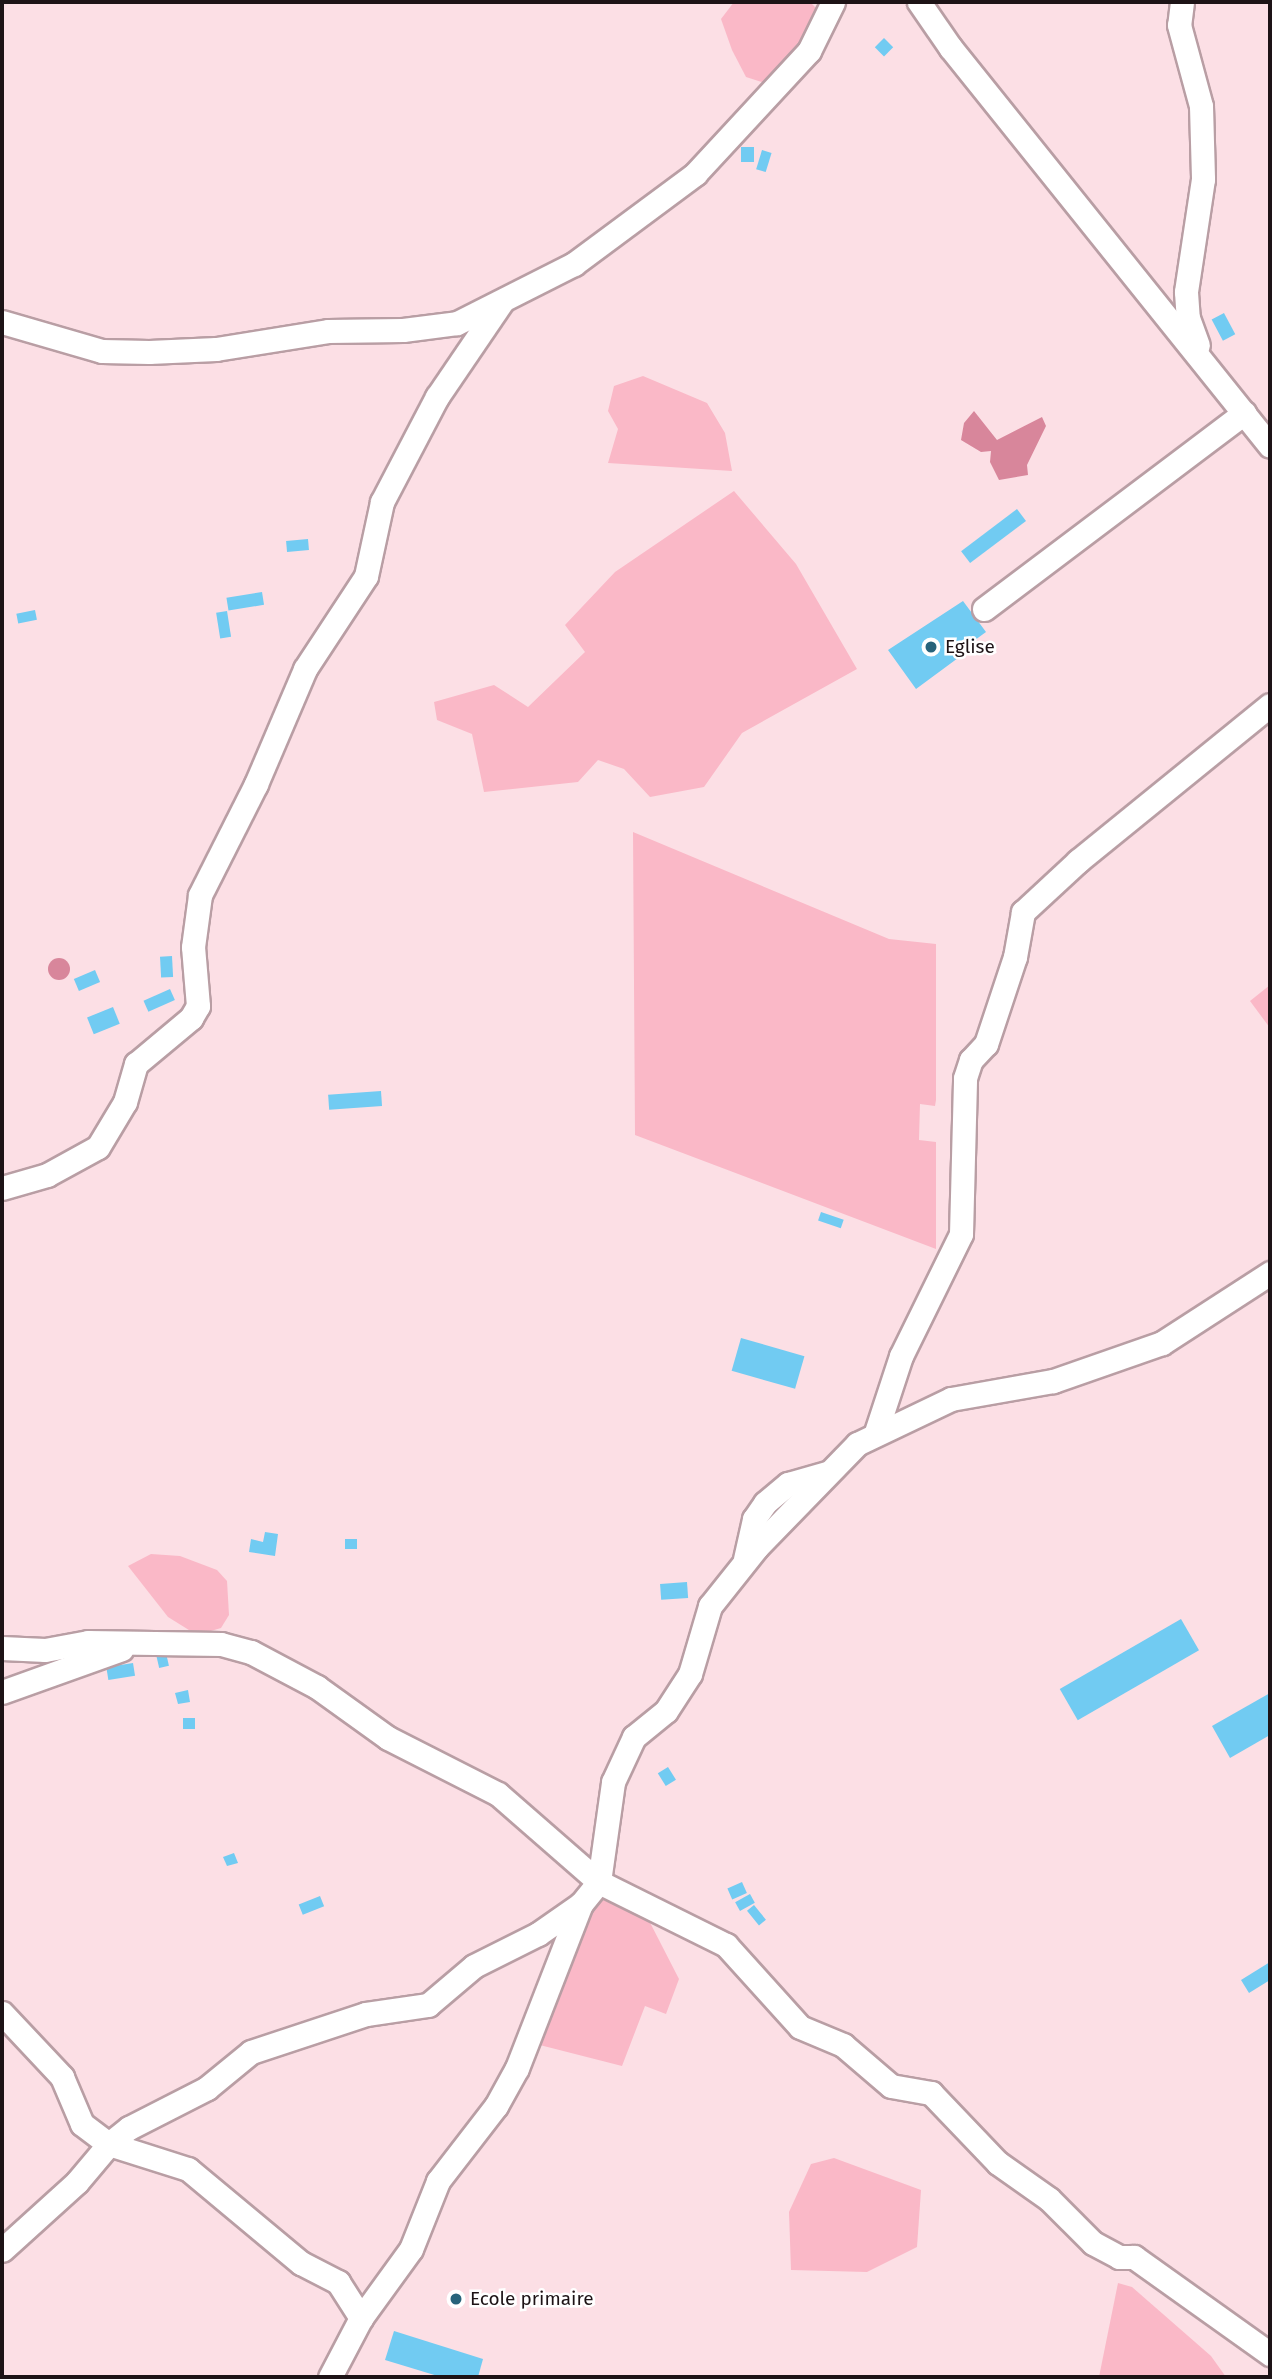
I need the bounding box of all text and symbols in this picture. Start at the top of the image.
place label: Eglise [945,636,995,658]
marker: Eglise [923,639,939,655]
place label: Ecole primaire [470,2288,594,2310]
marker: Ecole primaire [448,2291,464,2307]

